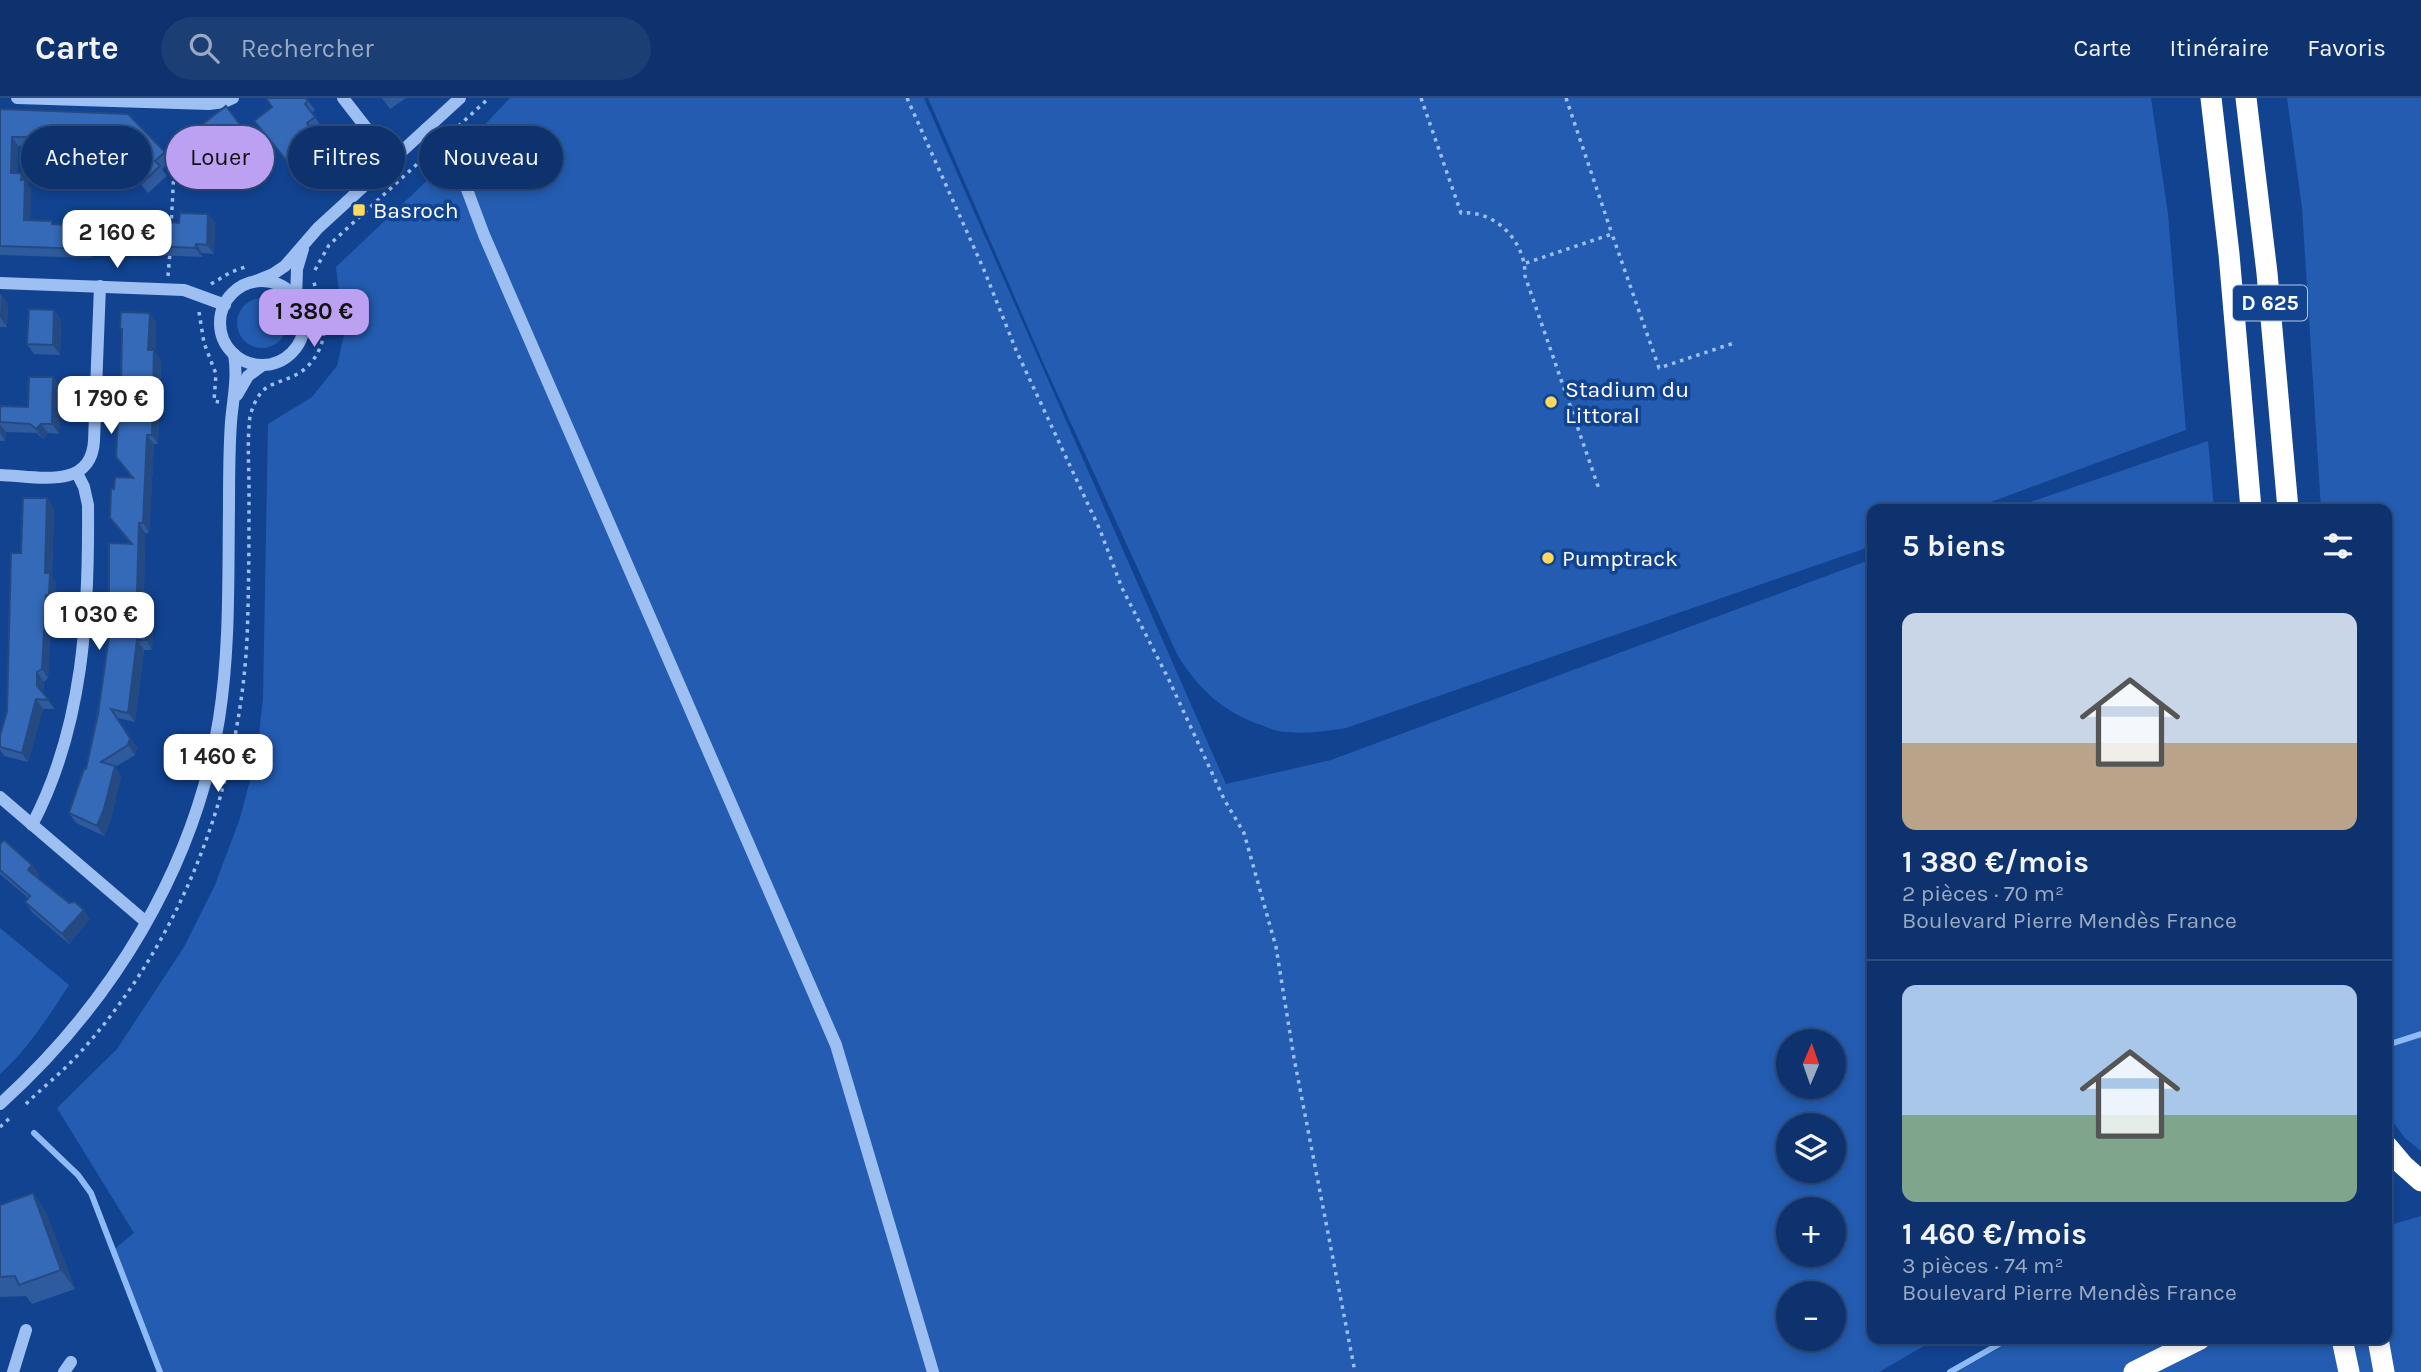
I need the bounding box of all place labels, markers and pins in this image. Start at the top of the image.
place label: Basroch [373,197,459,224]
marker: Basroch [351,202,367,218]
pin: 2 160 € [52,211,182,270]
pin: 1 380 € [249,289,379,349]
pin: 1 790 € [46,376,176,436]
place label: Stadium du Littoral [1565,376,1689,429]
marker: Stadium du Littoral [1543,394,1559,410]
place label: Pumptrack [1562,545,1678,572]
marker: Pumptrack [1540,550,1556,566]
pin: 1 030 € [34,592,164,652]
pin: 1 460 € [153,734,283,794]

